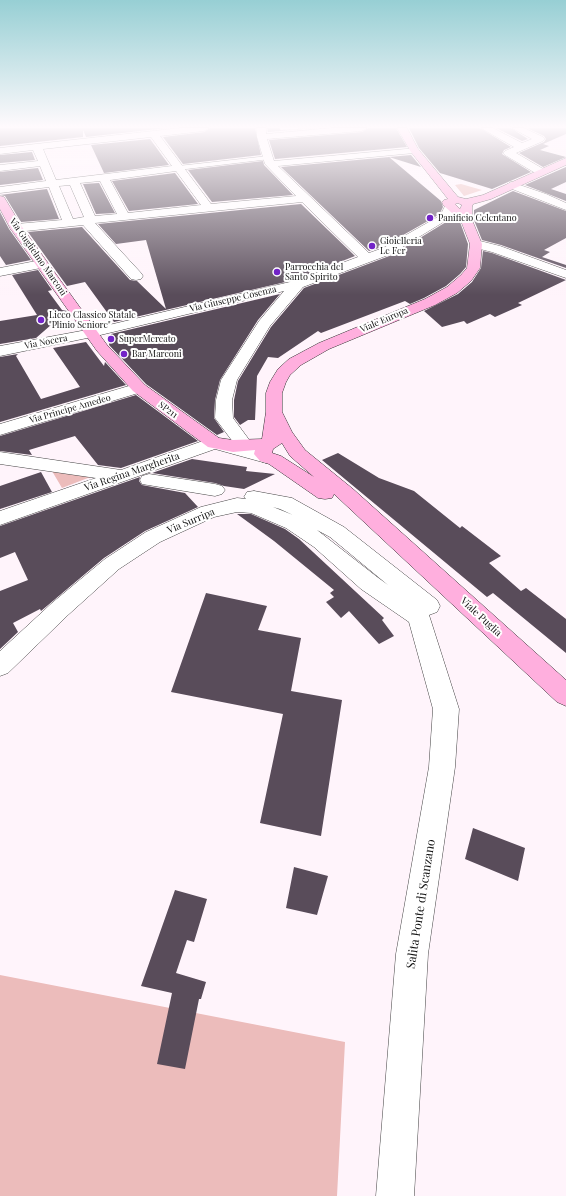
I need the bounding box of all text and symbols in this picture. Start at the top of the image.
marker: Panificio Celentano [425,213,435,223]
place label: Panificio Celentano [438,213,517,223]
street label: Via Guglielmo Marconi [7,216,69,298]
place label: Gioielleria Le Fer [380,236,422,257]
marker: Gioielleria Le Fer [367,241,377,251]
place label: Parrocchia del Santo Spirito [285,262,343,283]
marker: Parrocchia del Santo Spirito [272,267,282,277]
street label: Via Giuseppe Cosenza [189,284,277,314]
street label: Viale Europa [358,305,410,335]
place label: Liceo Classico Statale "Plinio Seniore" [49,310,136,331]
marker: Liceo Classico Statale "Plinio Seniore" [36,315,46,325]
street label: Via Nocera [24,333,68,351]
marker: SuperMercato [106,334,116,344]
place label: SuperMercato [119,334,176,344]
marker: Bar Marconi [119,349,129,359]
place label: Bar Marconi [132,349,182,359]
street label: Via Principe Amedeo [28,392,112,426]
street label: SP211 [156,399,180,421]
street label: Via Regina Margherita [83,450,181,494]
street label: Via Surripa [166,506,216,536]
street label: Viale Puglia [458,595,504,639]
street label: Salita Ponte di Scanzano [404,838,438,970]

